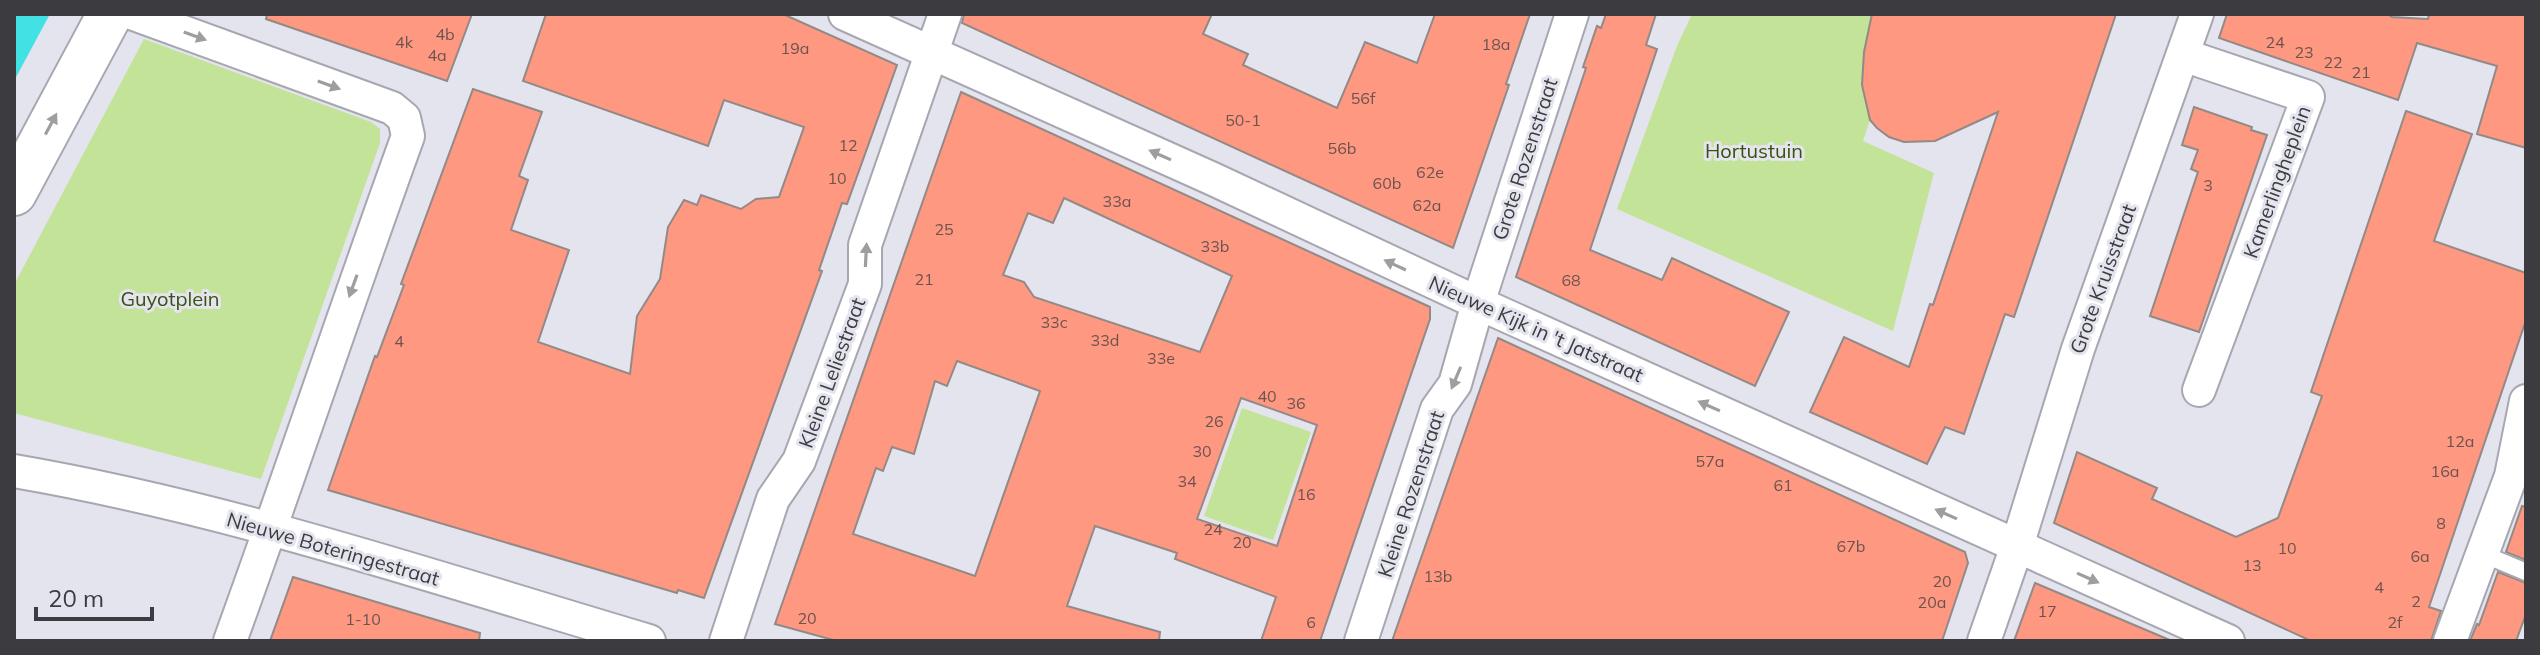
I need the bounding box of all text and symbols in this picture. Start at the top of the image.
house number: 4b [435,24,455,44]
one-way arrow [183,30,207,43]
house number: 4k [395,32,414,52]
house number: 24 [2265,32,2285,52]
house number: 18a [1482,34,1510,54]
house number: 19a [781,38,809,58]
house number: 23 [2294,42,2314,62]
house number: 4a [427,45,447,65]
house number: 22 [2323,52,2343,72]
house number: 21 [2351,62,2371,82]
street label: Grote Rozenstraat [1487,75,1562,243]
one-way arrow [317,79,341,92]
house number: 56f [1351,88,1376,108]
street label: Kamerlingheplein [2237,102,2316,261]
house number: 50-1 [1225,110,1261,130]
one-way arrow [44,113,57,136]
house number: 12 [838,135,858,155]
house number: 56b [1328,138,1356,158]
park label: Hortustuin [1705,138,1803,163]
one-way arrow [1148,148,1171,162]
house number: 62e [1416,162,1444,182]
house number: 10 [827,168,847,188]
house number: 60b [1373,173,1401,193]
house number: 3 [2203,175,2213,195]
house number: 33a [1103,191,1131,211]
house number: 62a [1413,195,1441,215]
street label: Grote Kruisstraat [2064,201,2141,357]
house number: 25 [934,219,954,239]
house number: 33b [1201,236,1229,256]
one-way arrow [860,242,873,267]
one-way arrow [1384,258,1407,272]
house number: 21 [914,269,934,289]
street label: Nieuwe Kijk in 't Jatstraat [1425,270,1647,387]
house number: 68 [1561,270,1581,290]
one-way arrow [347,274,359,298]
park label: Guyotplein [120,286,220,311]
street label: Kleine Leliestraat [793,294,870,451]
house number: 33c [1040,312,1068,332]
house number: 33d [1091,330,1119,350]
house number: 4 [394,331,404,351]
house number: 33e [1147,348,1175,368]
one-way arrow [1449,366,1462,390]
house number: 40 [1257,386,1277,406]
house number: 36 [1286,393,1306,413]
one-way arrow [1697,400,1721,413]
street label: Kleine Rozenstraat [1372,407,1449,580]
house number: 26 [1204,411,1224,431]
house number: 12a [2446,431,2474,451]
house number: 30 [1192,441,1212,461]
house number: 57a [1696,451,1724,471]
house number: 16a [2431,461,2459,481]
house number: 34 [1177,471,1197,491]
house number: 61 [1773,475,1793,495]
house number: 16 [1296,484,1316,504]
street label: Nieuwe Boteringestraat [224,506,442,591]
one-way arrow [1934,507,1957,521]
house number: 8 [2436,513,2446,533]
house number: 24 [1203,519,1223,539]
house number: 20 [1232,532,1252,552]
house number: 67b [1837,536,1865,556]
house number: 10 [2277,538,2297,558]
house number: 6a [2410,546,2430,566]
house number: 13 [2242,555,2262,575]
house number: 13b [1424,566,1452,586]
scale bar [36,571,152,621]
house number: 20 [1932,571,1952,591]
one-way arrow [2076,571,2100,585]
house number: 4 [2374,577,2384,597]
text: 20 m [48,583,104,613]
house number: 2 [2411,591,2421,611]
house number: 20a [1918,592,1946,612]
house number: 17 [2037,601,2057,621]
house number: 20 [797,608,817,628]
house number: 1-10 [345,609,381,629]
house number: 6 [1306,612,1316,632]
house number: 2f [2387,612,2403,632]

